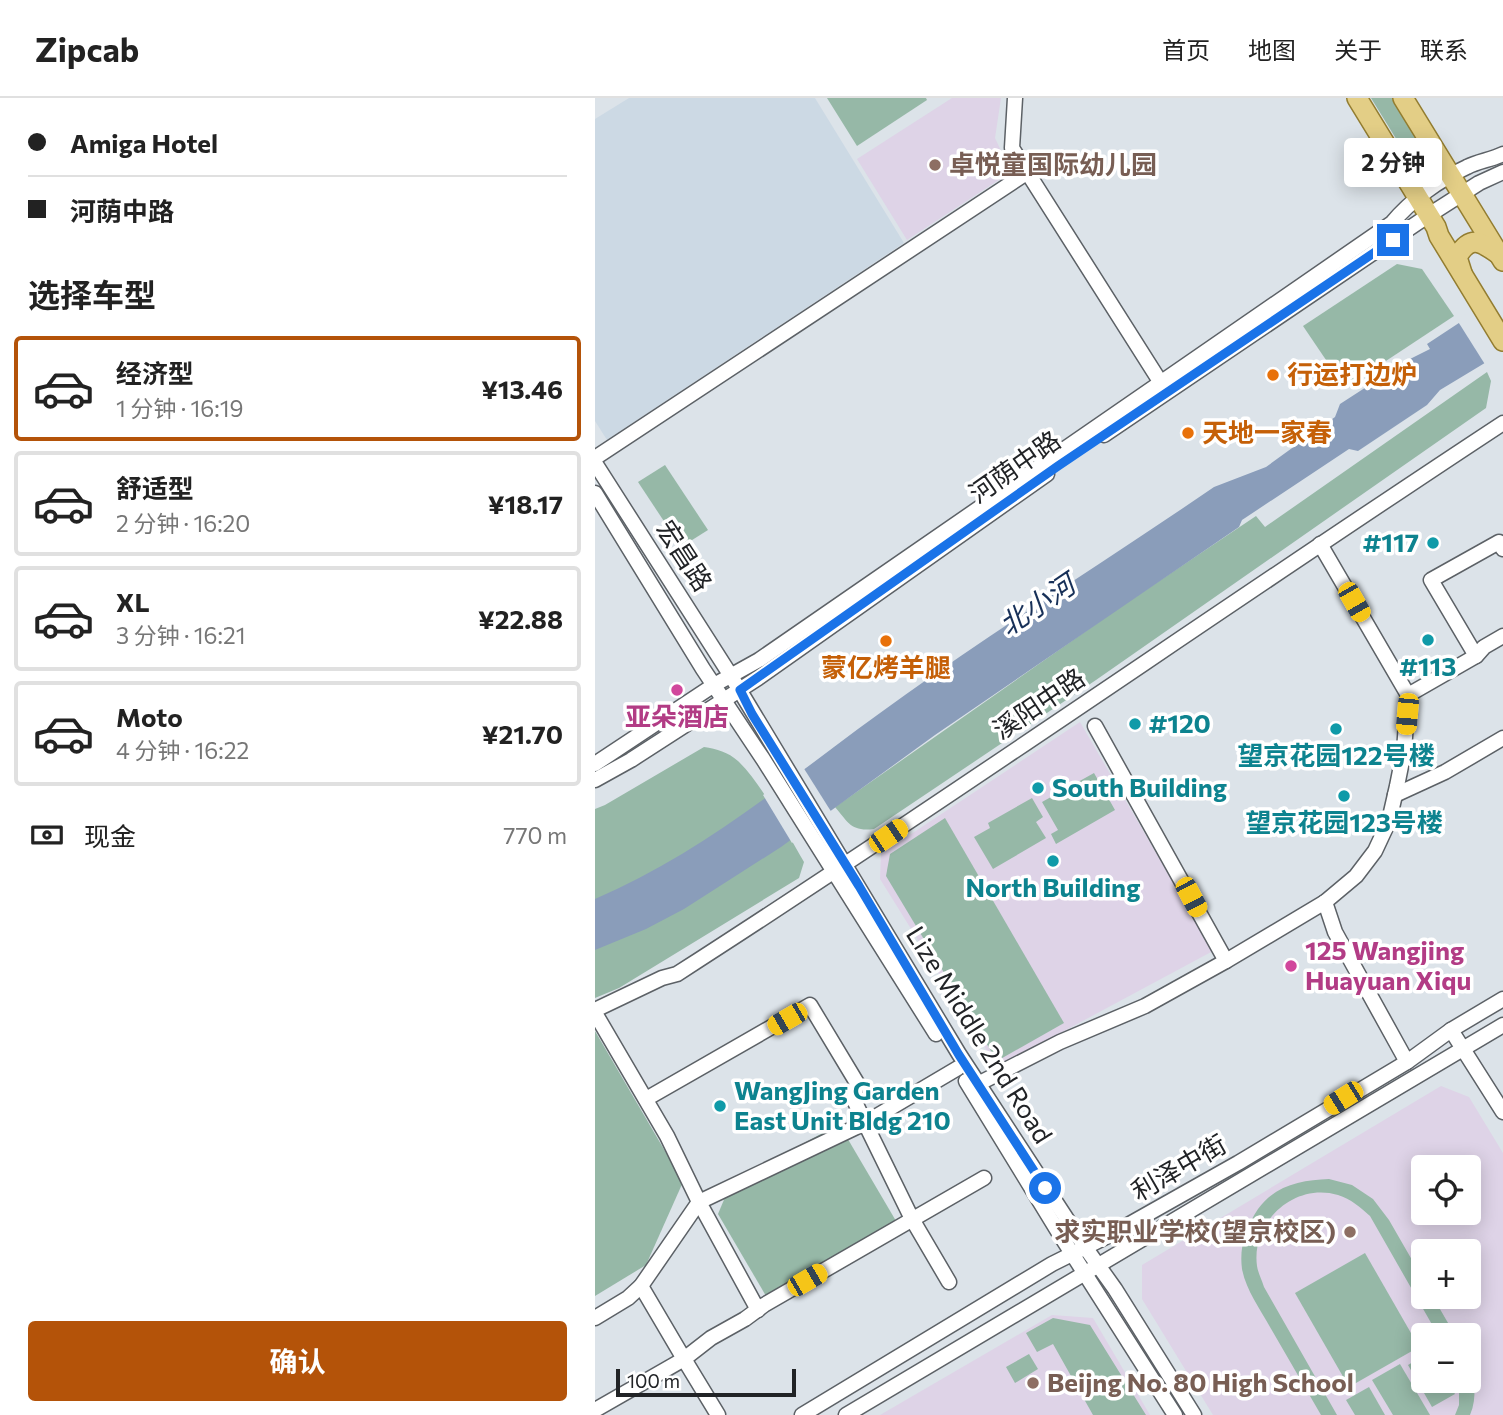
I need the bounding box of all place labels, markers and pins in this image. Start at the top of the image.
place label: 卓悦童国际幼儿园 [949,148,1157,179]
marker: 卓悦童国际幼儿园 [927,157,943,173]
place label: 行运打边炉 [1287,358,1417,389]
marker: 行运打边炉 [1265,367,1281,383]
place label: 天地一家春 [1202,416,1332,447]
marker: 天地一家春 [1180,425,1196,441]
place label: #117 [1363,526,1419,557]
marker: #117 [1425,535,1441,551]
marker: #113 [1420,632,1436,648]
marker: 蒙亿烤羊腿 [878,633,894,649]
place label: #113 [1400,650,1456,681]
place label: 蒙亿烤羊腿 [821,651,951,682]
marker: 亚朵酒店 [669,682,685,698]
place label: 亚朵酒店 [625,700,729,731]
place label: #120 [1149,707,1211,738]
marker: #120 [1127,716,1143,732]
marker: 望京花园122号楼 [1328,721,1344,737]
place label: 望京花园122号楼 [1237,739,1435,770]
place label: South Building [1052,771,1227,802]
marker: South Building [1030,780,1046,796]
marker: 望京花园123号楼 [1336,788,1352,804]
place label: 望京花园123号楼 [1245,806,1443,837]
marker: North Building [1045,853,1061,869]
place label: North Building [966,871,1140,902]
place label: 125 Wangjing Huayuan Xiqu [1305,934,1471,995]
marker: 125 Wangjing Huayuan Xiqu [1283,958,1299,974]
place label: WangJing Garden East Unit Bldg 210 [734,1074,951,1135]
marker: WangJing Garden East Unit Bldg 210 [712,1098,728,1114]
place label: 求实职业学校(望京校区) [1055,1215,1336,1246]
marker: 求实职业学校(望京校区) [1342,1224,1358,1240]
place label: Beijng No. 80 High School [1047,1366,1354,1397]
marker: Beijng No. 80 High School [1025,1375,1041,1391]

